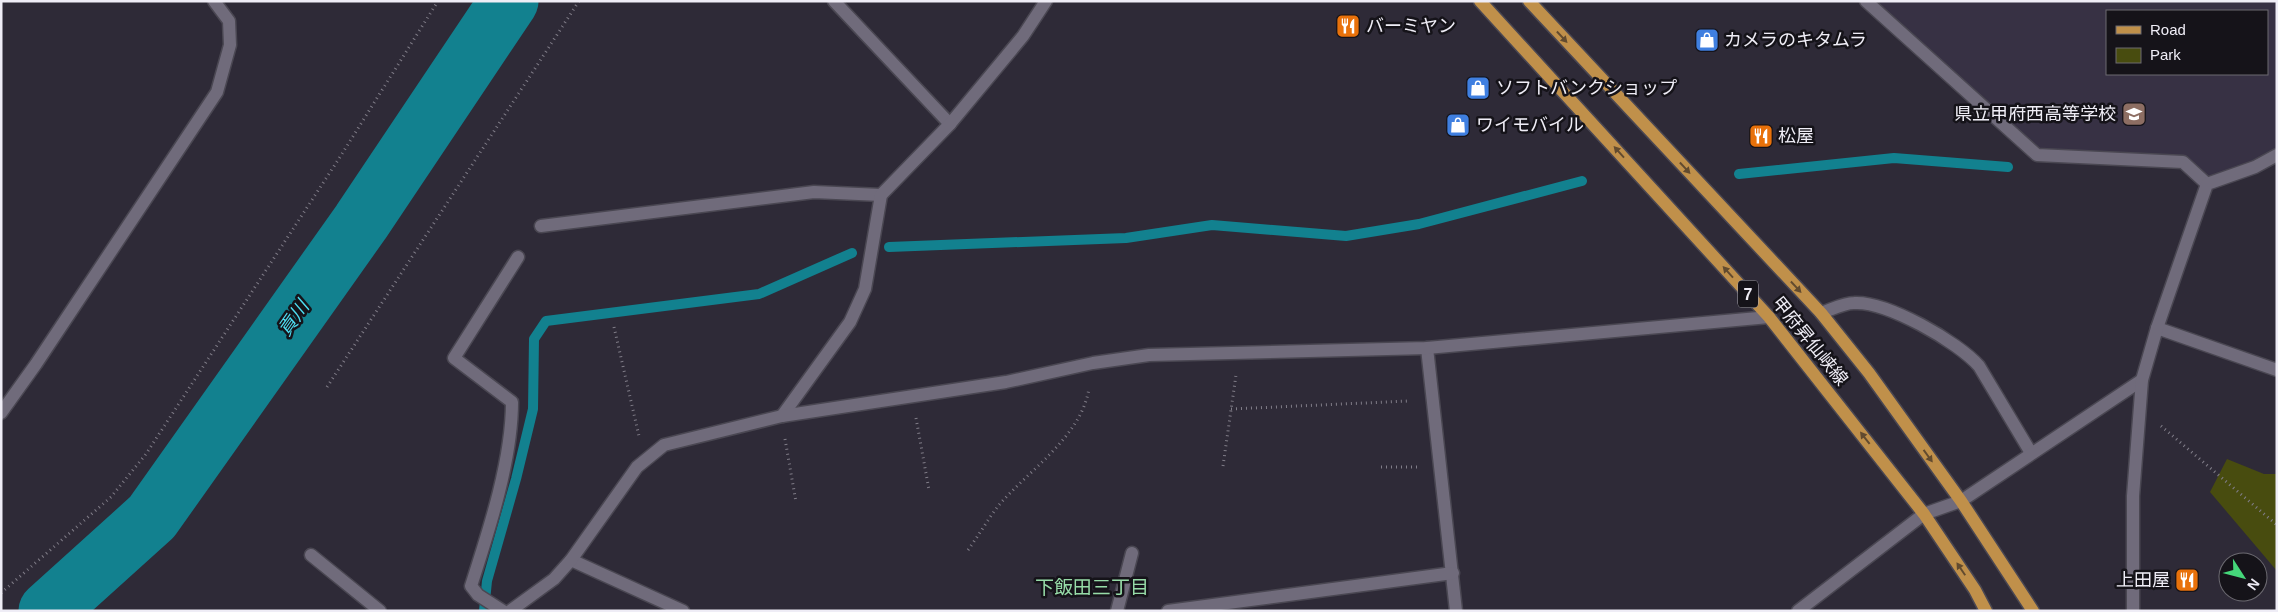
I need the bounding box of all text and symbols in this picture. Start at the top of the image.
legend [2106,10,2268,75]
restaurant icon: バーミヤン [1335,13,1361,39]
place label: バーミヤン [1366,16,1456,36]
text: Road [2150,21,2186,38]
shop icon: カメラのキタムラ [1694,27,1720,53]
one-way arrow [1556,30,1568,42]
place label: カメラのキタムラ [1724,30,1867,50]
text: Park [2150,46,2181,63]
shop icon: ソフトバンクショップ [1465,75,1491,101]
place label: ソフトバンクショップ [1496,78,1677,98]
school or university icon: 県立甲府西高等学校 [2121,101,2147,127]
place label: 県立甲府西高等学校 [1954,104,2116,124]
shop icon: ワイモバイル [1445,112,1471,138]
place label: ワイモバイル [1476,115,1584,135]
restaurant icon: 松屋 [1748,123,1774,149]
place label: 松屋 [1778,126,1814,146]
one-way arrow [1613,147,1625,159]
one-way arrow [1679,162,1691,174]
one-way arrow [1723,266,1734,278]
road number: 7 [1738,280,1758,308]
one-way arrow [1790,280,1802,292]
street label: 甲府昇仙峡線 [1768,293,1852,389]
water label: 貢川 [274,295,314,340]
one-way arrow [1859,432,1870,445]
one-way arrow [1923,449,1934,462]
north arrow [2218,552,2268,602]
one-way arrow [1956,562,1966,576]
restaurant icon: 上田屋 [2174,567,2200,593]
place label: 上田屋 [2116,570,2170,590]
text: N [2244,576,2263,593]
district label: 下飯田三丁目 [1035,577,1149,598]

